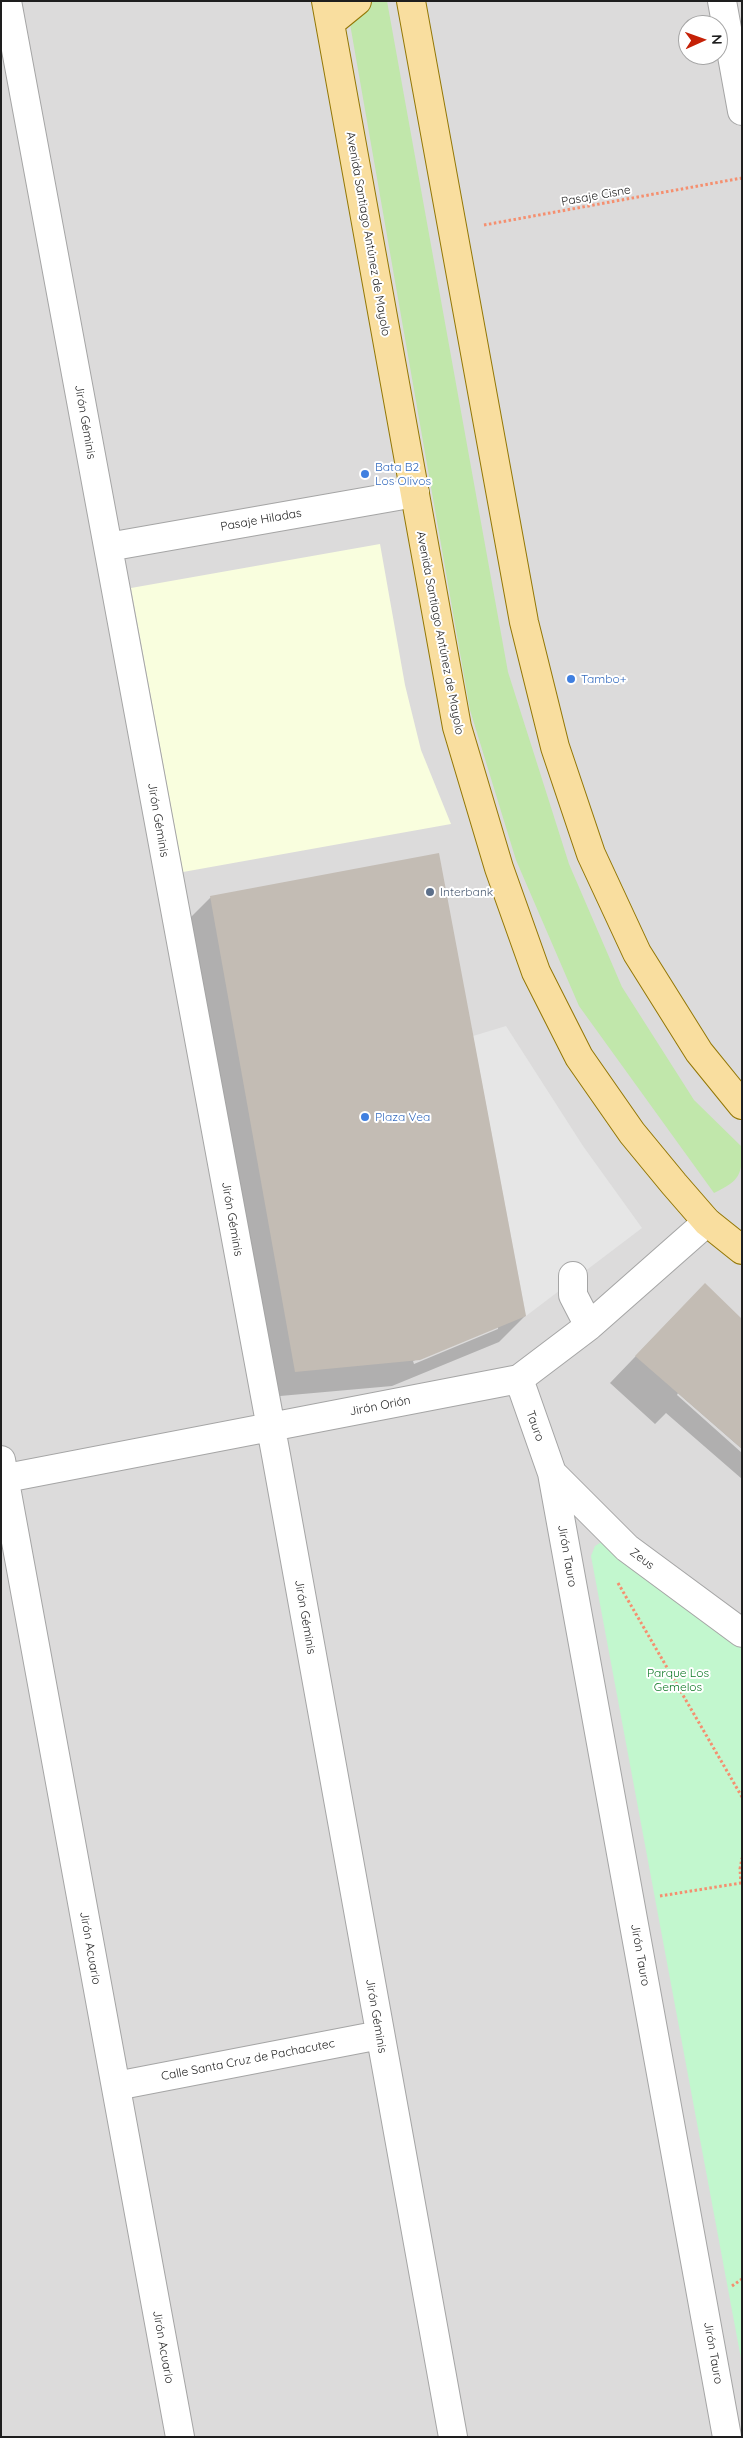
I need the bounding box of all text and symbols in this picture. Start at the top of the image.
north arrow [678,15,728,65]
text: N [708,34,726,45]
street label: Avenida Santiago Antúnez de Mayolo [343,131,393,337]
street label: Pasaje Cisne [560,183,632,209]
street label: Jirón Géminis [71,384,99,460]
place label: Bata B2 Los Olivos [375,460,431,488]
marker: Bata B2 Los Olivos [359,468,371,480]
street label: Pasaje Hiladas [219,506,303,534]
street label: Avenida Santiago Antúnez de Mayolo [413,530,467,736]
place label: Tambo+ [581,672,627,686]
marker: Tambo+ [565,673,577,685]
street label: Jirón Géminis [144,782,172,858]
place label: Interbank [440,885,493,899]
marker: Interbank [424,886,436,898]
place label: Plaza Vea [375,1110,430,1124]
marker: Plaza Vea [359,1111,371,1123]
street label: Jirón Géminis [218,1181,246,1257]
street label: Jirón Orión [348,1393,412,1419]
street label: Tauro [523,1409,547,1443]
street label: Jirón Tauro [554,1524,580,1588]
street label: Zeus [627,1545,657,1573]
street label: Jirón Géminis [291,1579,319,1655]
park label: Parque Los Gemelos [647,1666,709,1694]
street label: Jirón Acuario [76,1910,104,1986]
street label: Jirón Tauro [627,1923,653,1987]
street label: Jirón Géminis [362,1978,390,2054]
street label: Calle Santa Cruz de Pachacutec [160,2036,336,2084]
street label: Jirón Acuario [149,2309,177,2385]
street label: Jirón Tauro [700,2321,726,2385]

